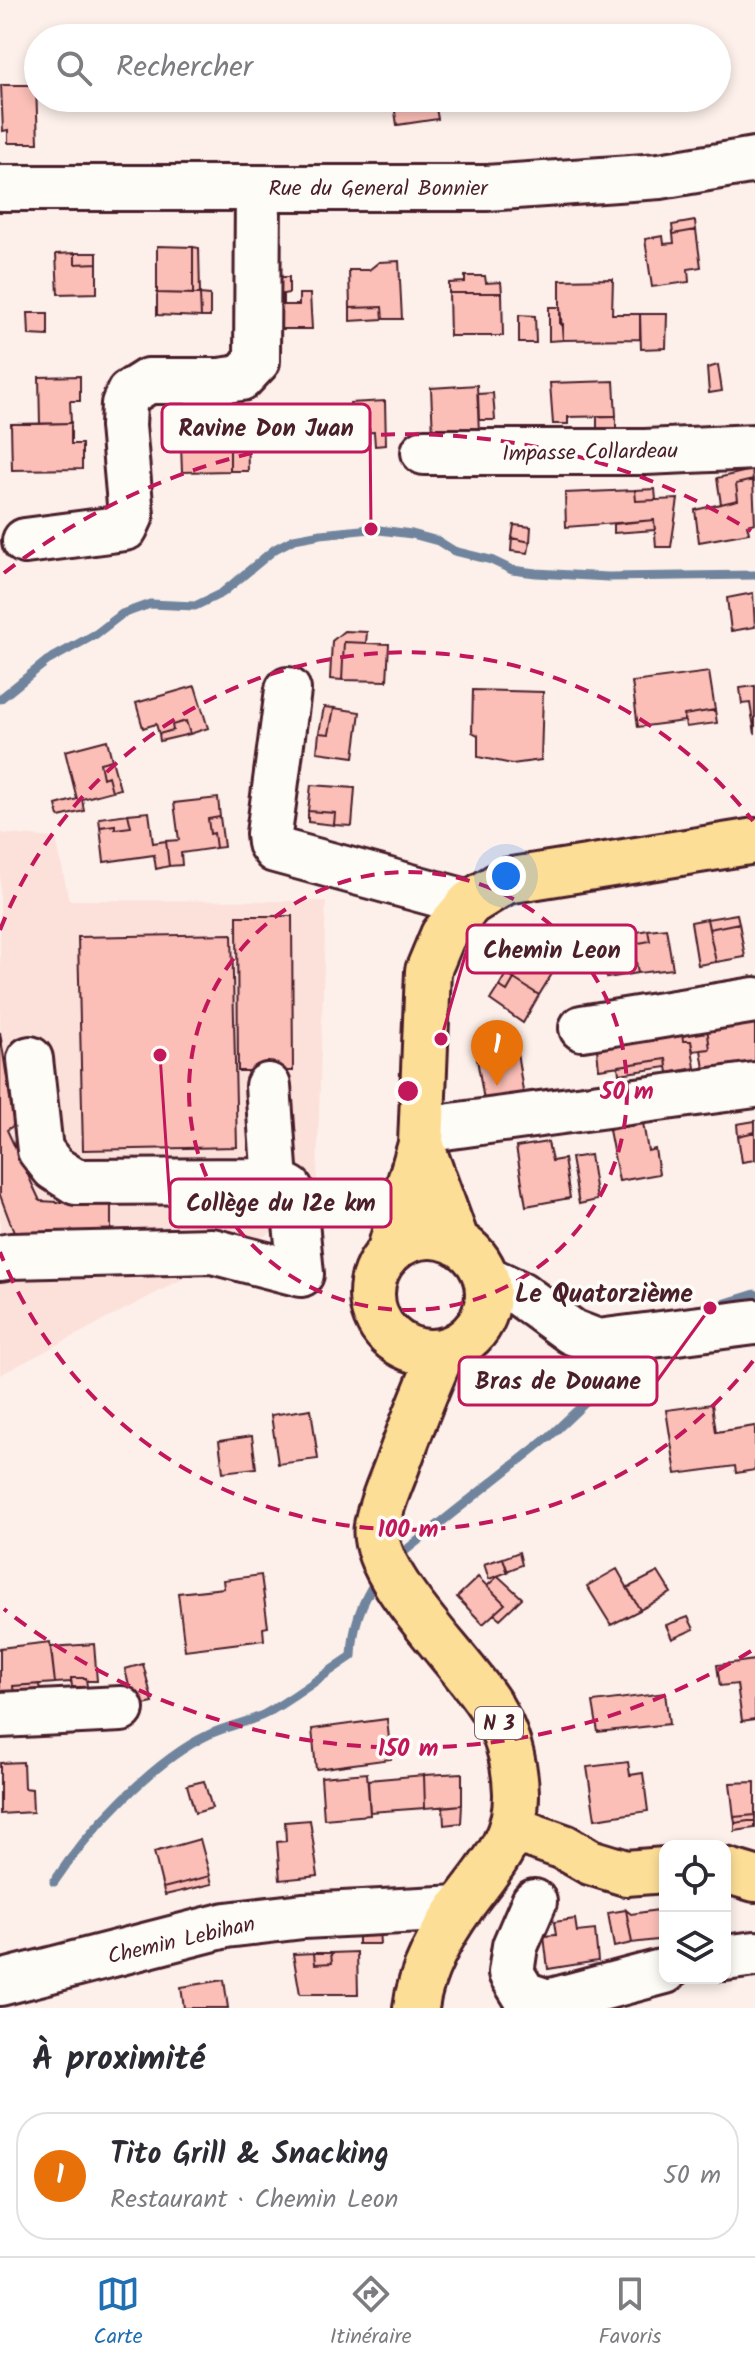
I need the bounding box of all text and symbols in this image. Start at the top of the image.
search box [24,24,731,112]
text: Rechercher [116,44,253,92]
icon: search [52,46,96,90]
street label: Rue du General Bonnier [268,172,489,207]
callout: Ravine Don Juan [162,404,370,452]
text: Ravine Don Juan [178,410,354,449]
street label: Impasse Collardeau [502,434,679,473]
your location [486,856,526,896]
callout: Chemin Leon [467,925,636,973]
text: Chemin Leon [483,932,621,971]
pin: 1 [471,1020,523,1086]
text: 50 m [599,1073,654,1112]
centre of rings [394,1077,422,1105]
callout: Collège du 12e km [170,1179,391,1227]
text: Collège du 12e km [186,1185,376,1224]
district label: Le Quatorzième [515,1274,693,1316]
callout: Bras de Douane [459,1357,657,1405]
text: Bras de Douane [475,1363,641,1402]
text: 100 m [378,1511,438,1550]
road number: N 3 [475,1707,523,1739]
text: 150 m [378,1730,438,1769]
map controls [659,1840,731,1984]
button: locate [659,1840,731,1912]
street label: Chemin Lebihan [104,1907,259,1975]
button: layers [659,1912,731,1984]
text: À proximité [32,2033,205,2087]
text: Tito Grill & Snacking [110,2131,389,2179]
text: 1 [56,2155,64,2197]
text: 50 m [663,2155,721,2197]
text: Restaurant · Chemin Leon [110,2179,398,2221]
tab: Carte [93,2272,143,2355]
tab: Itinéraire [330,2272,412,2355]
tab: Favoris [599,2272,662,2355]

